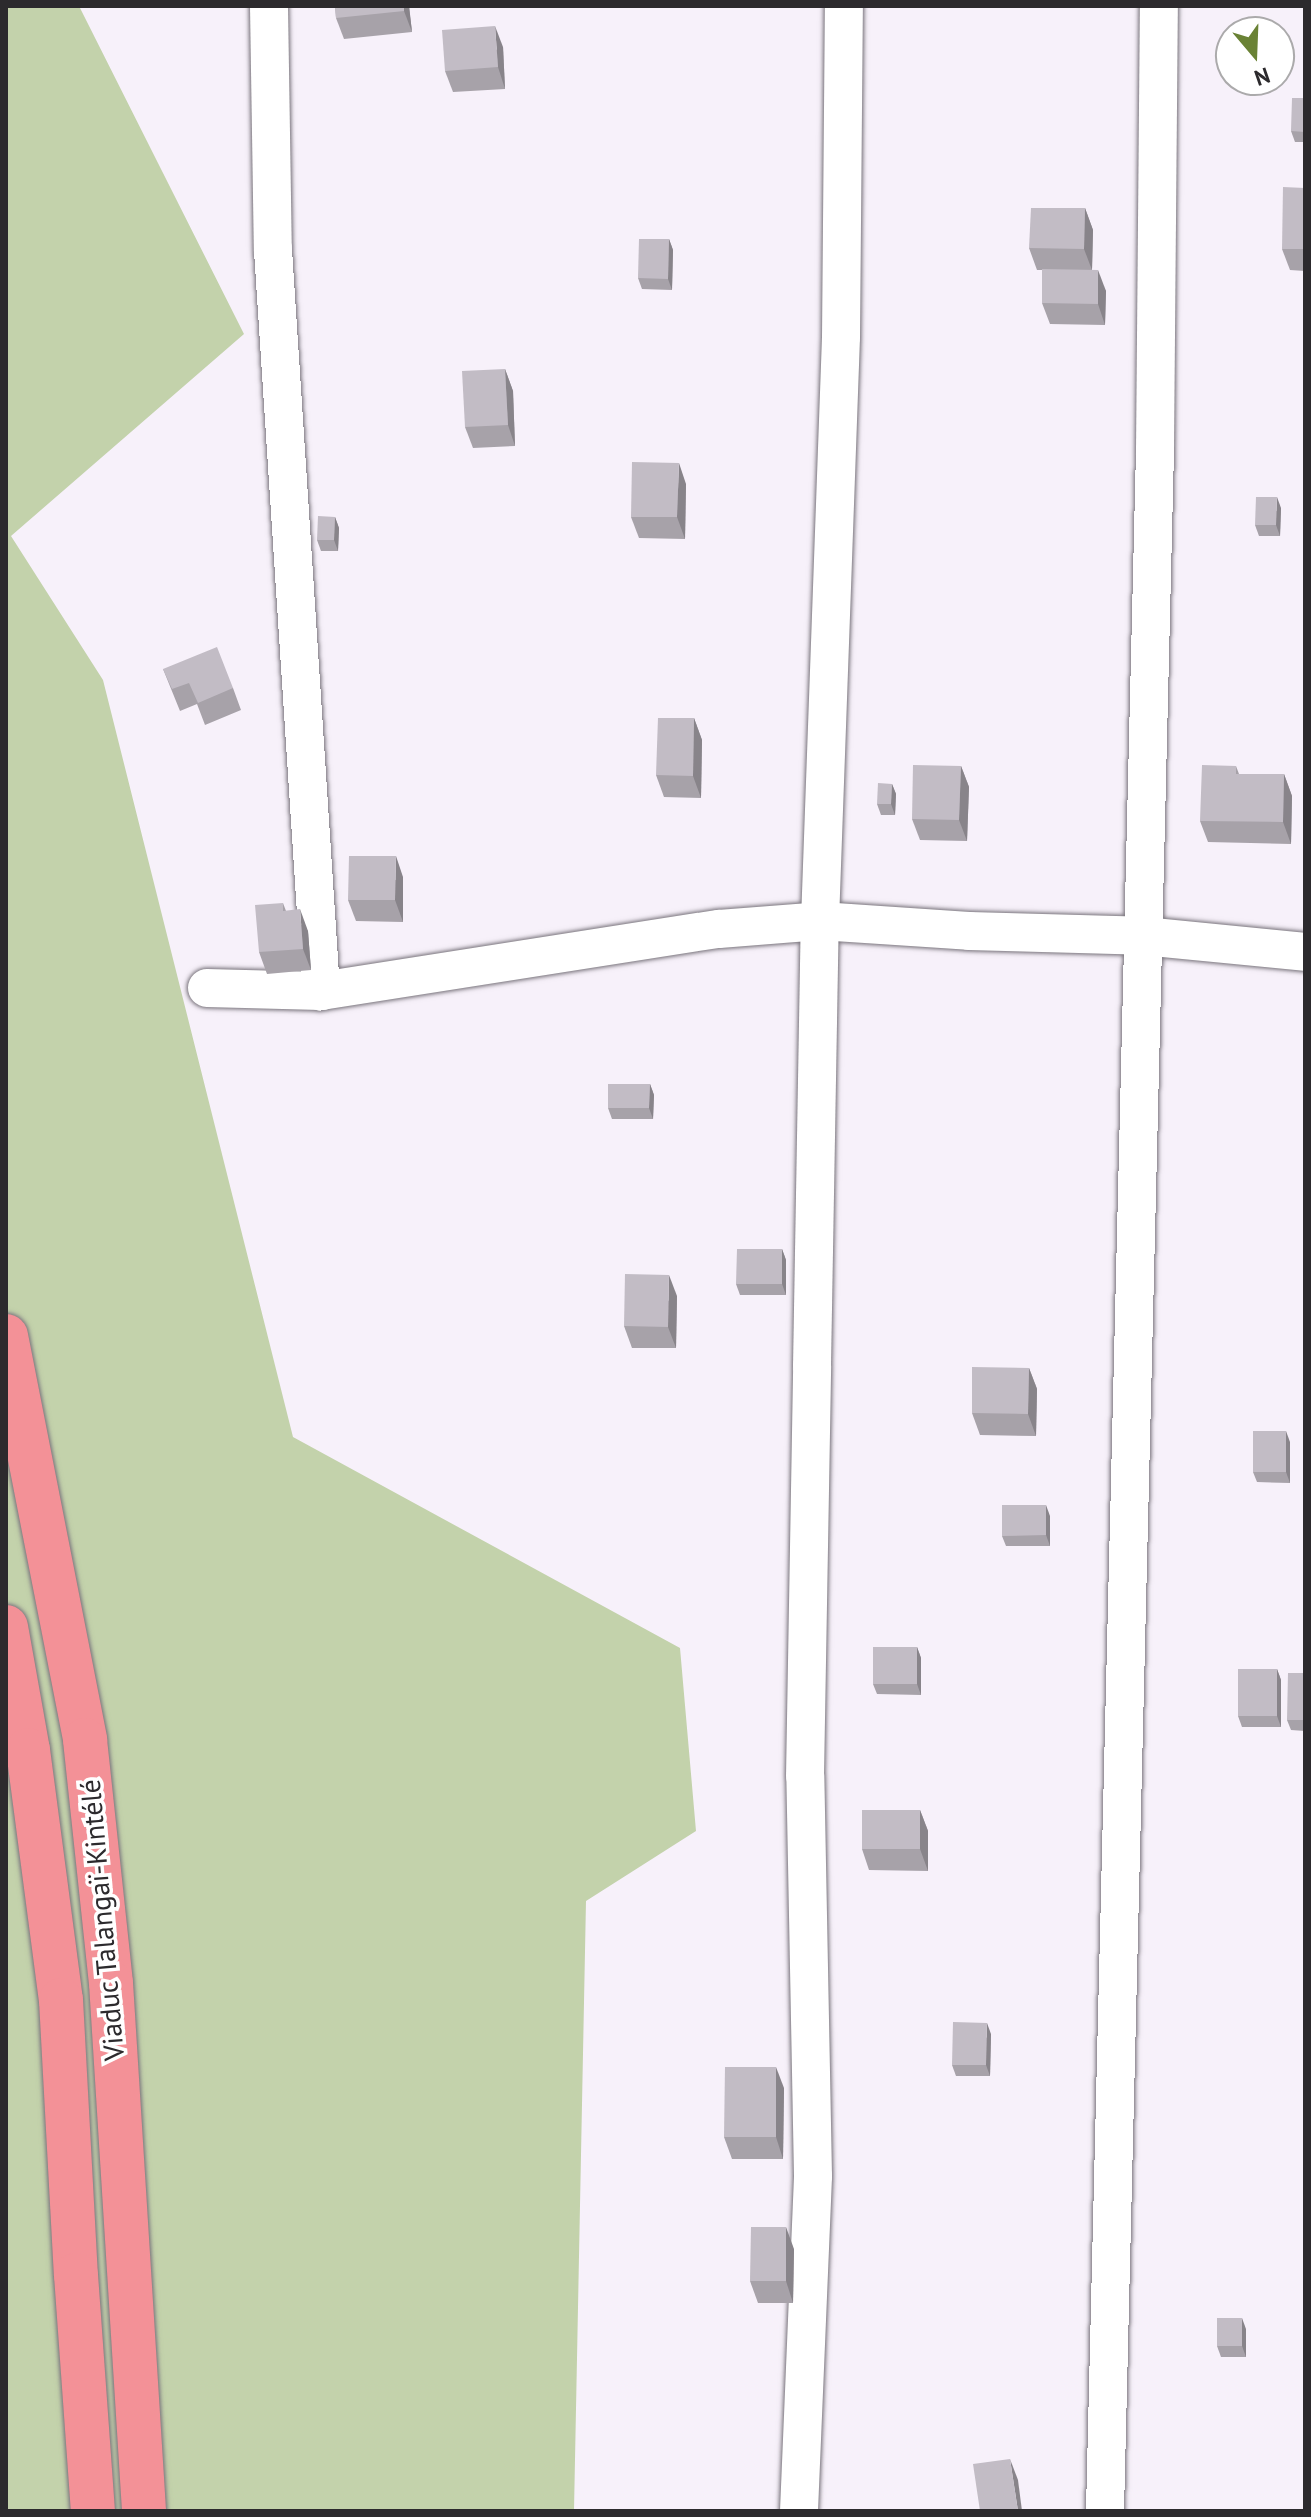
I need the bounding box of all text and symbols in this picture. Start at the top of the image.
north arrow [1215,16,1295,96]
text: N [1251,61,1274,92]
street label: Viaduc Talangaï-Kintélé [73,1777,131,2063]

